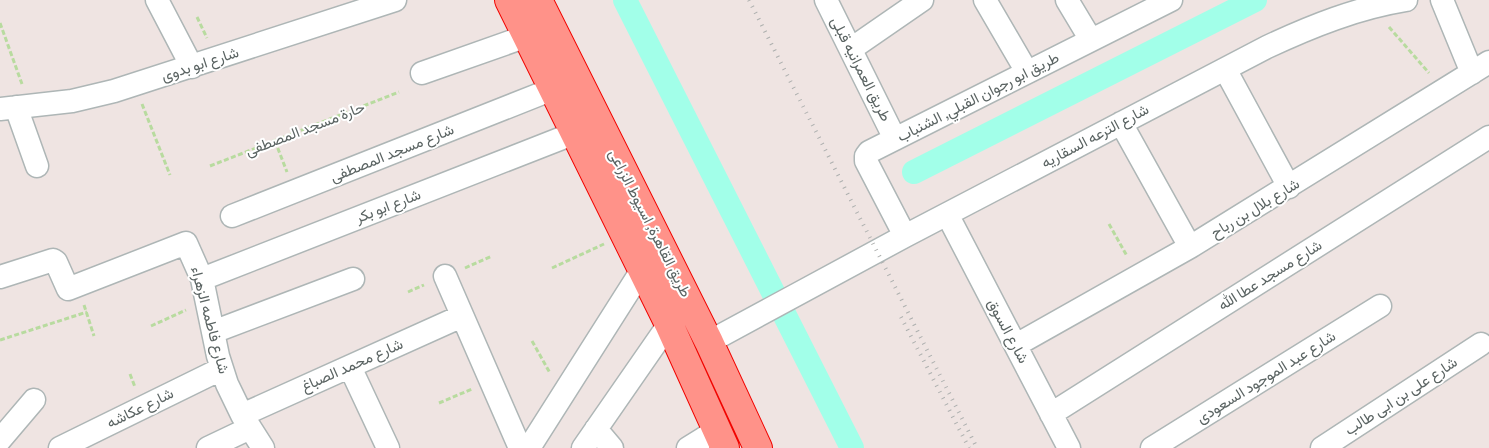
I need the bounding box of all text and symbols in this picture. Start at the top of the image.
street label: طريق العمرانيه قبلى [825,13,896,125]
street label: شارع ابو بدوى [159,42,242,87]
street label: طريق ابو رجوان القبلي, الشنباب [894,47,1064,149]
street label: حارة مسجد المصطفى [242,97,368,162]
street label: شارع الترعه السقاريه [1038,99,1153,174]
street label: شارع مسجد المصطفى [327,119,457,188]
street label: طريق القاهرة, اسيوط الزراعى [603,146,696,301]
street label: شارع بلال بن رباح [1207,173,1304,243]
street label: شارع ابو بكر [351,184,424,229]
street label: شارع مسجد عطا الله [1214,235,1326,316]
street label: شارع فاطمه الزهراء [185,264,234,376]
street label: شارع السوق [982,295,1034,368]
street label: شارع عبد الموجود السعودى [1193,326,1340,429]
street label: شارع محمد الصباغ [298,334,407,397]
street label: شارع على بن ابى طالب [1341,352,1462,441]
street label: شارع عكاشه [103,383,177,434]

